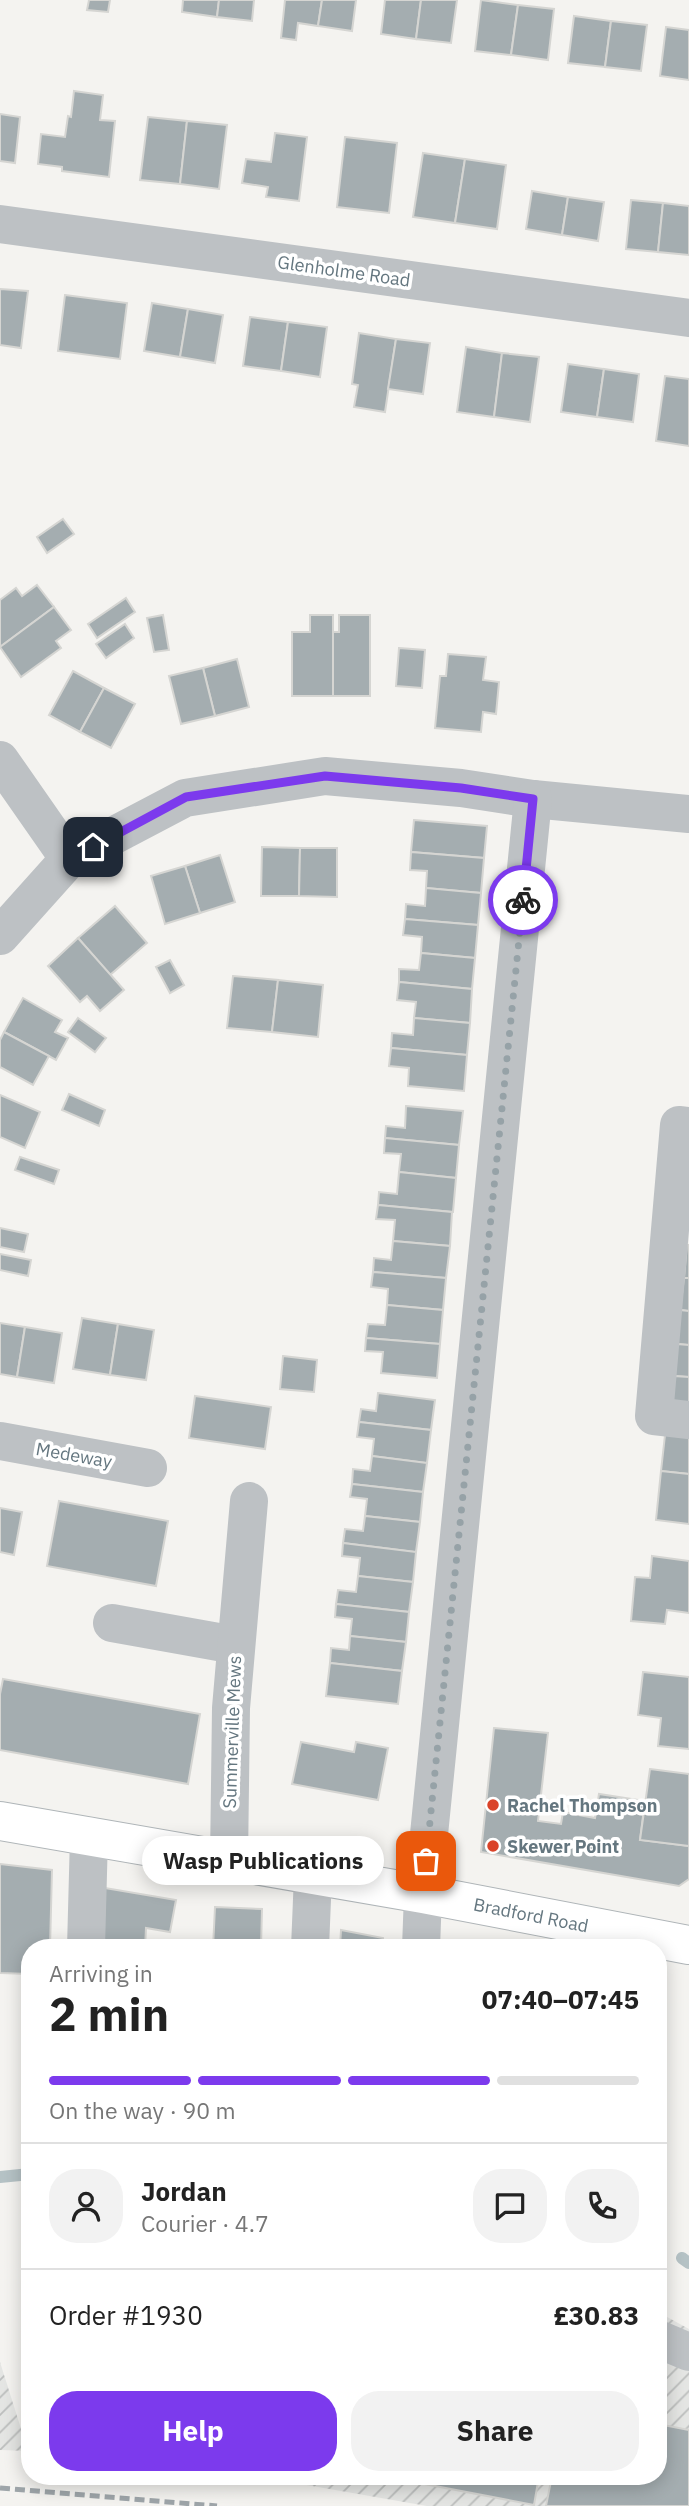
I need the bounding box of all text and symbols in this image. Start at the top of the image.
street label: Glenholme Road [276,250,412,292]
pin [63,817,123,877]
icon: home [74,828,112,866]
courier [488,865,558,935]
icon: bike [504,881,542,919]
street label: Medeway [34,1437,114,1473]
street label: Summerville Mews [218,1655,246,1809]
place label: Rachel Thompson [507,1794,657,1817]
marker: Rachel Thompson [485,1797,501,1813]
pin [396,1831,456,1891]
place label: Skewer Point [507,1835,619,1858]
callout: Wasp Publications [142,1836,384,1885]
marker: Skewer Point [485,1838,501,1854]
icon: bag [407,1842,445,1880]
text: Wasp Publications [163,1845,363,1875]
street label: Bradford Road [472,1893,590,1937]
text: Arriving in [49,1958,153,1988]
text: 07:40–07:45 [482,1982,639,2016]
text: 2 min [49,1984,169,2044]
text: On the way · 90 m [49,2095,236,2125]
button: person [49,2169,123,2243]
button: chat [473,2169,547,2243]
button: phone [565,2169,639,2243]
text: Jordan [141,2174,227,2208]
text: Courier · 4.7 [141,2208,269,2238]
text: Order #1930 [49,2298,203,2332]
text: £30.83 [553,2298,639,2332]
button: Help [49,2391,337,2471]
button: Share [351,2391,639,2471]

